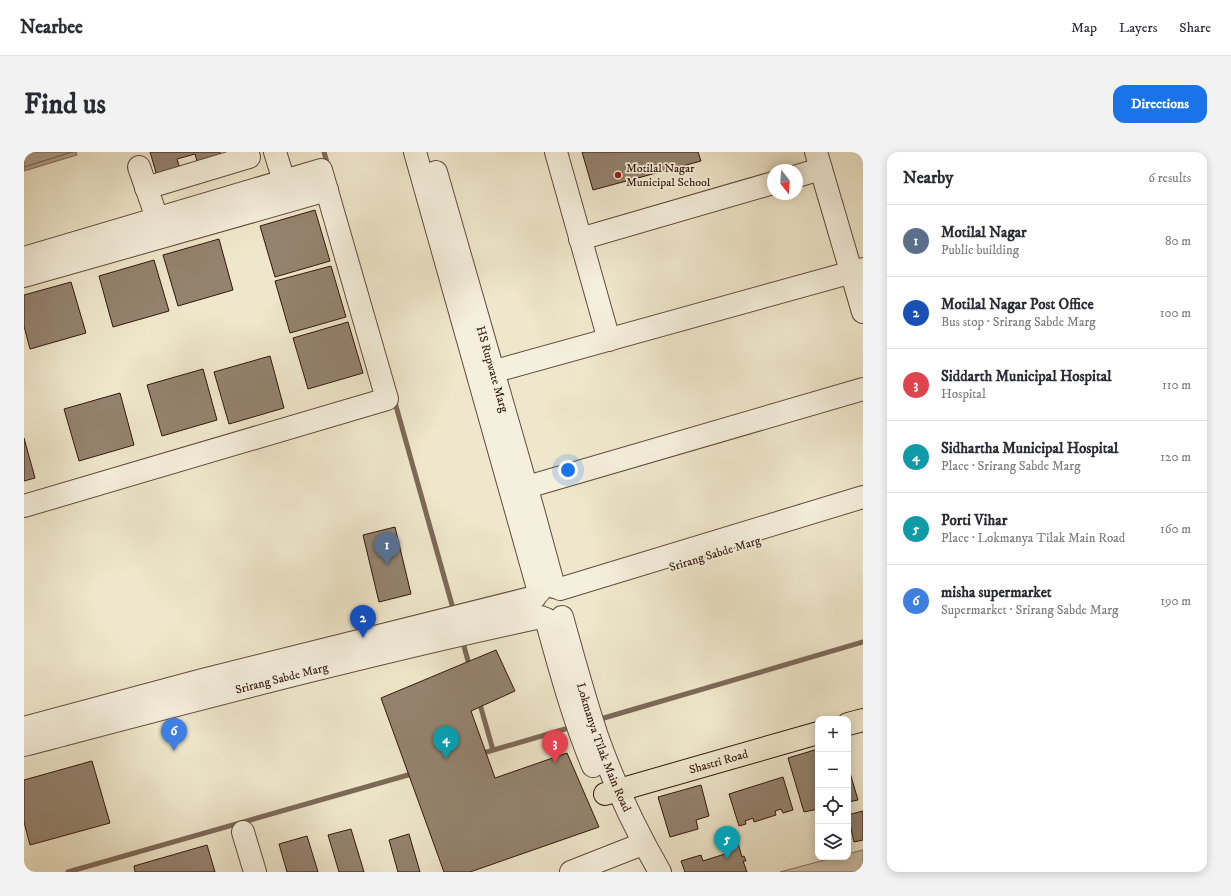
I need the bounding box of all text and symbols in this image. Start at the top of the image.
text: Nearbee [20,16,83,39]
text: Map [1071,19,1097,37]
text: Layers [1119,19,1157,37]
text: Share [1179,19,1211,37]
button: Directions [1113,85,1207,123]
text: Find us [24,87,106,122]
place label: Motilal Nagar Municipal School [626,161,711,190]
north arrow [767,164,803,200]
text: Nearby [903,167,953,189]
marker: Motilal Nagar Municipal School [613,170,623,180]
text: 6 results [1148,170,1191,186]
text: Motilal Nagar [941,223,1027,242]
text: 1 [914,233,918,249]
text: 80 m [1165,233,1191,249]
text: Public building [941,242,1019,258]
text: Motilal Nagar Post Office [941,295,1094,314]
text: 2 [913,305,919,321]
text: 100 m [1160,305,1191,321]
text: Bus stop · Srirang Sabde Marg [941,314,1096,330]
street label: HS Rupwate Marg [473,324,512,414]
text: Siddarth Municipal Hospital [941,367,1112,386]
text: 3 [914,377,918,393]
text: 110 m [1162,377,1191,393]
text: Hospital [941,386,986,402]
text: Sidhartha Municipal Hospital [941,439,1118,458]
text: 4 [912,449,920,465]
text: 120 m [1160,449,1191,465]
text: Place · Srirang Sabde Marg [941,458,1080,474]
your location [558,460,578,480]
text: Porti Vihar [941,511,1007,530]
text: 5 [913,521,919,537]
text: 160 m [1160,521,1191,537]
text: Place · Lokmanya Tilak Main Road [941,530,1125,546]
pin: 1 [374,532,400,565]
street label: Srirang Sabde Marg [667,533,763,575]
text: misha supermarket [941,583,1052,602]
text: 6 [913,593,919,609]
text: 190 m [1160,593,1191,609]
text: Supermarket · Srirang Sabde Marg [941,602,1118,618]
pin: 2 [350,605,376,638]
street label: Srirang Sabde Marg [234,659,330,697]
street label: Lokmanya Tilak Main Road [573,681,635,814]
map controls [815,716,851,860]
button: + [815,716,851,752]
pin: 6 [161,718,187,751]
pin: 4 [433,726,459,759]
pin: 3 [542,730,568,763]
street label: Shastri Road [687,746,750,777]
button: − [815,752,851,788]
button: locate [815,788,851,824]
button: layers [815,824,851,860]
pin: 5 [714,826,740,859]

